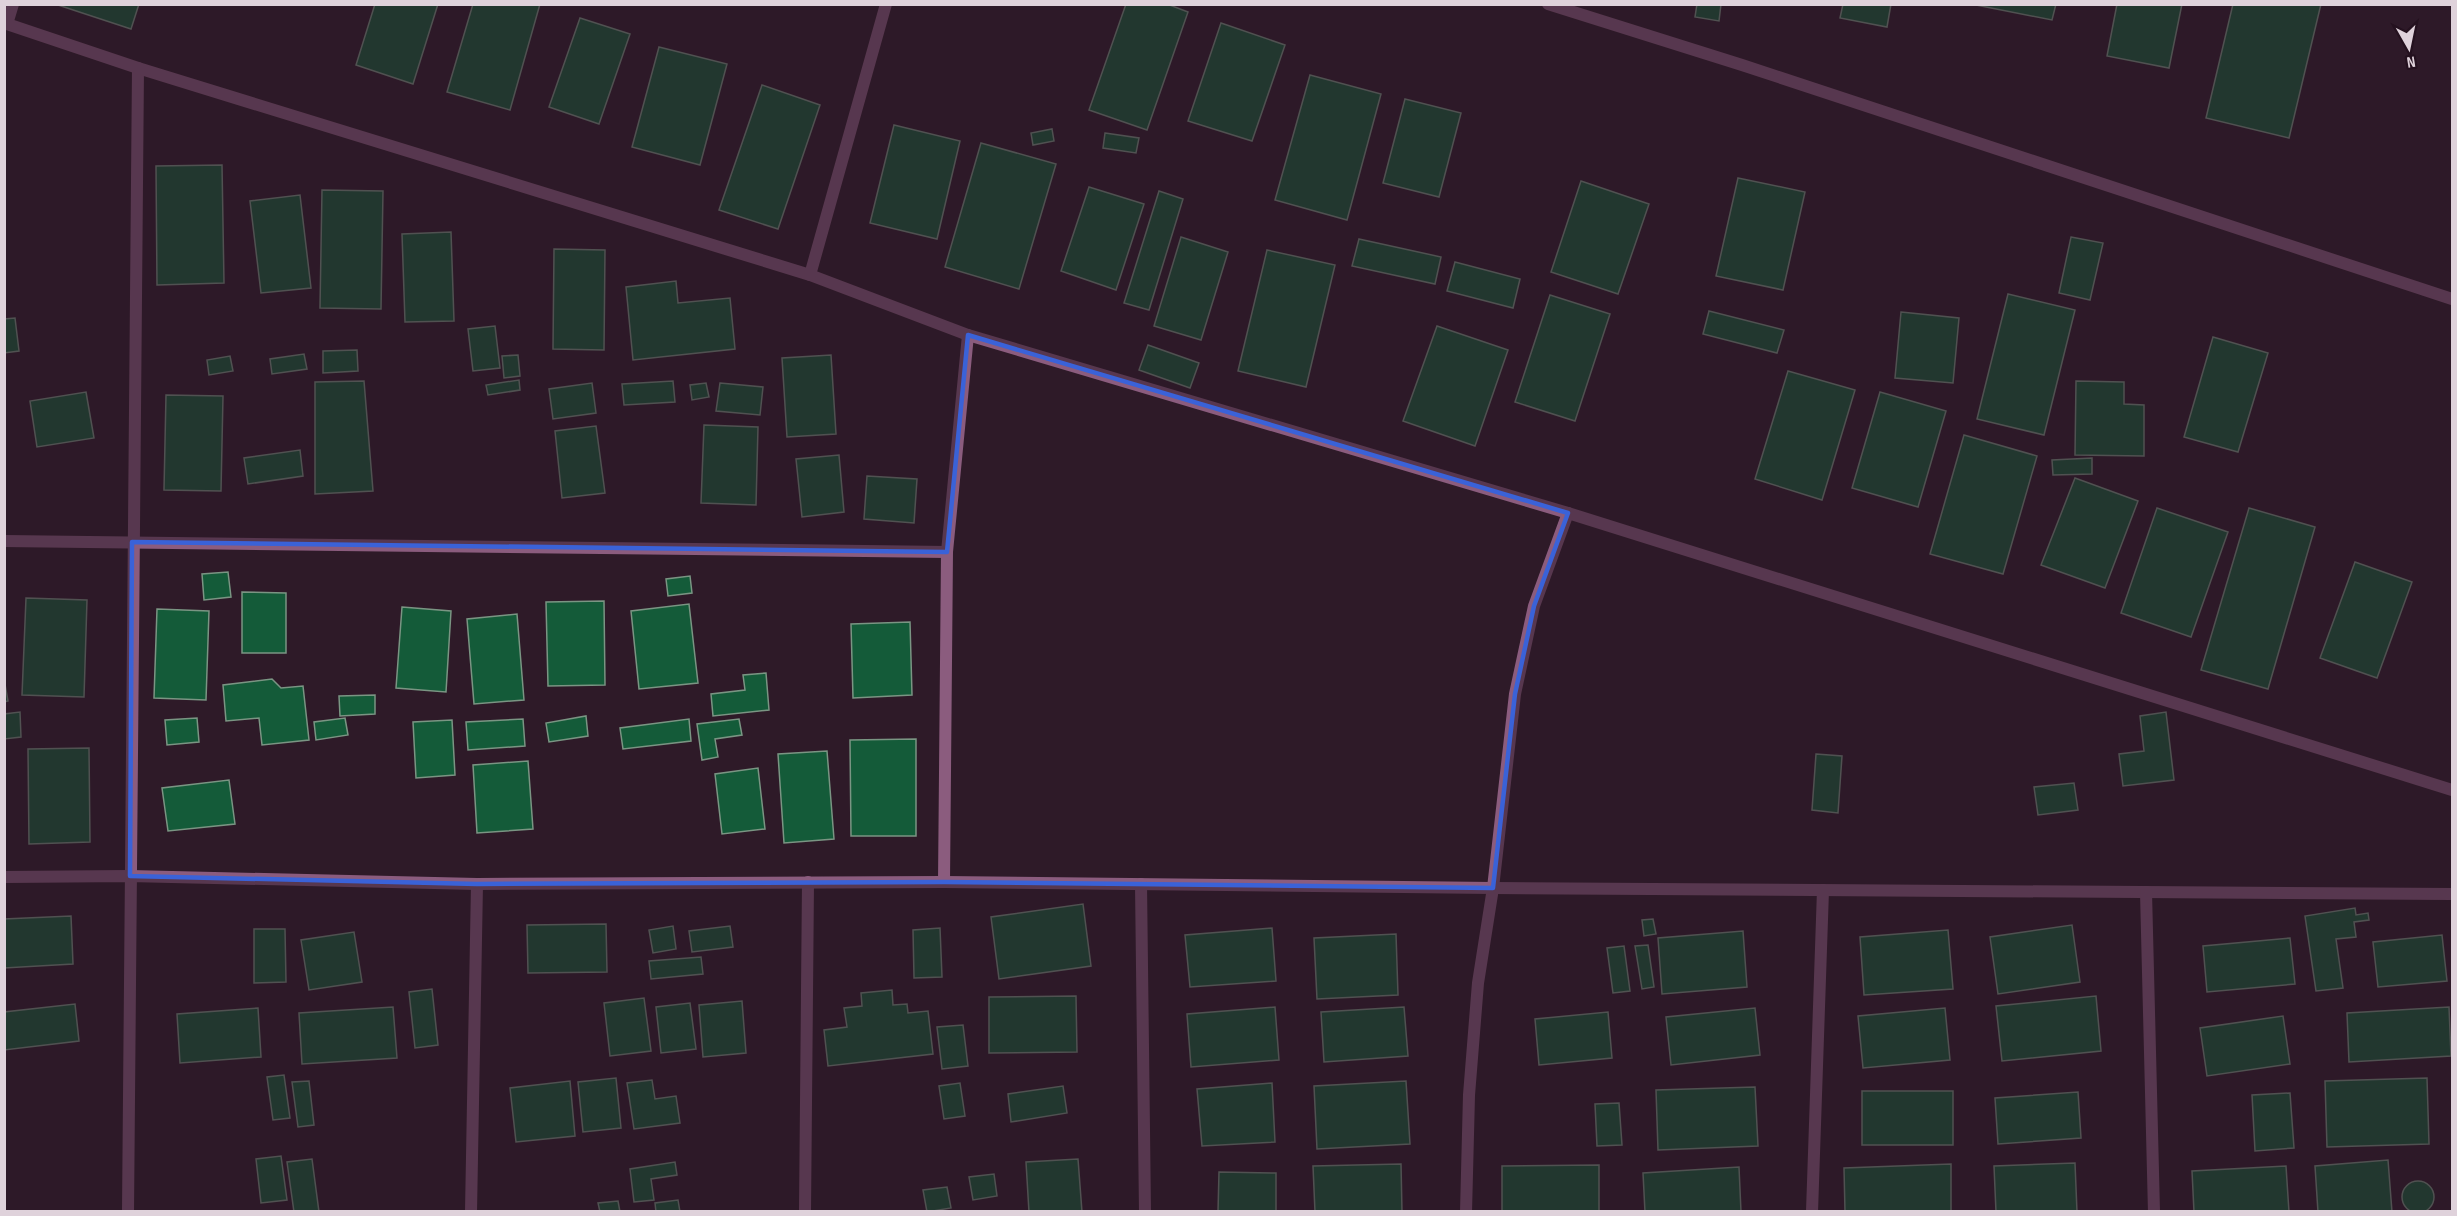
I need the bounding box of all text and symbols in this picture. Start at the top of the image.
north arrow [2379,18,2439,78]
text: N [2405,51,2417,71]

